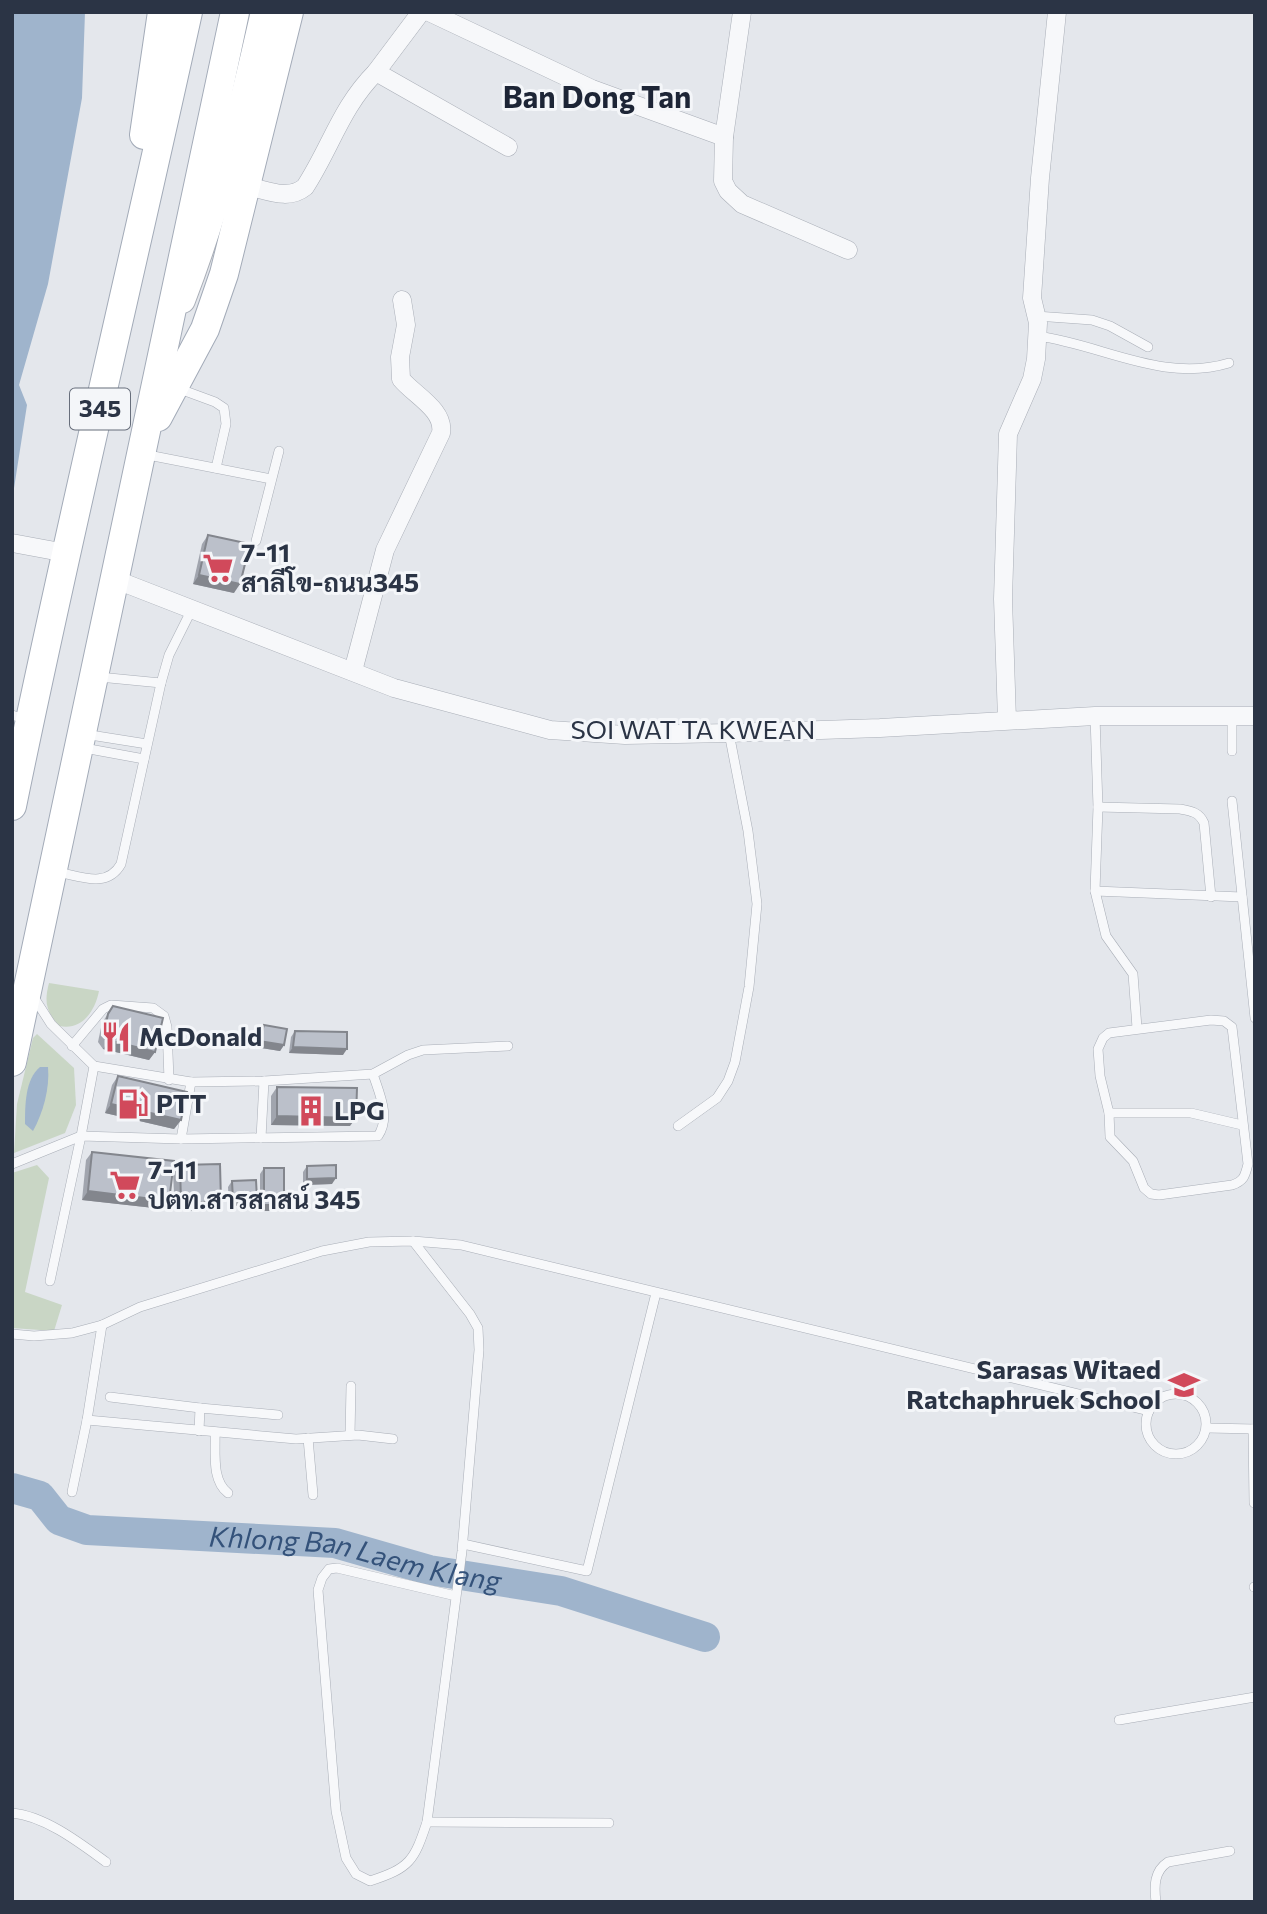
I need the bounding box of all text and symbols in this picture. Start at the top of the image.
district label: Ban Dong Tan [503,77,691,114]
road number: 345 [70,388,130,430]
place label: 7-11 สาลีโข-ถนน345 [241,536,419,597]
supermarket icon: 7-11 สาลีโข-ถนน345 [201,551,235,585]
street label: SOI WAT TA KWEAN [571,713,815,744]
restaurant icon: McDonald [99,1020,133,1054]
place label: McDonald [139,1020,262,1051]
fuel station icon: PTT [116,1087,150,1121]
place label: PTT [156,1087,207,1118]
building icon: LPG [294,1094,328,1128]
place label: LPG [334,1094,385,1125]
place label: 7-11 ปตท.สารสาสน์ 345 [148,1153,361,1214]
supermarket icon: 7-11 ปตท.สารสาสน์ 345 [108,1168,142,1202]
place label: Sarasas Witaed Ratchaphruek School [906,1353,1161,1414]
school or university icon: Sarasas Witaed Ratchaphruek School [1167,1368,1201,1402]
water label: Khlong Ban Laem Klang [208,1518,505,1598]

